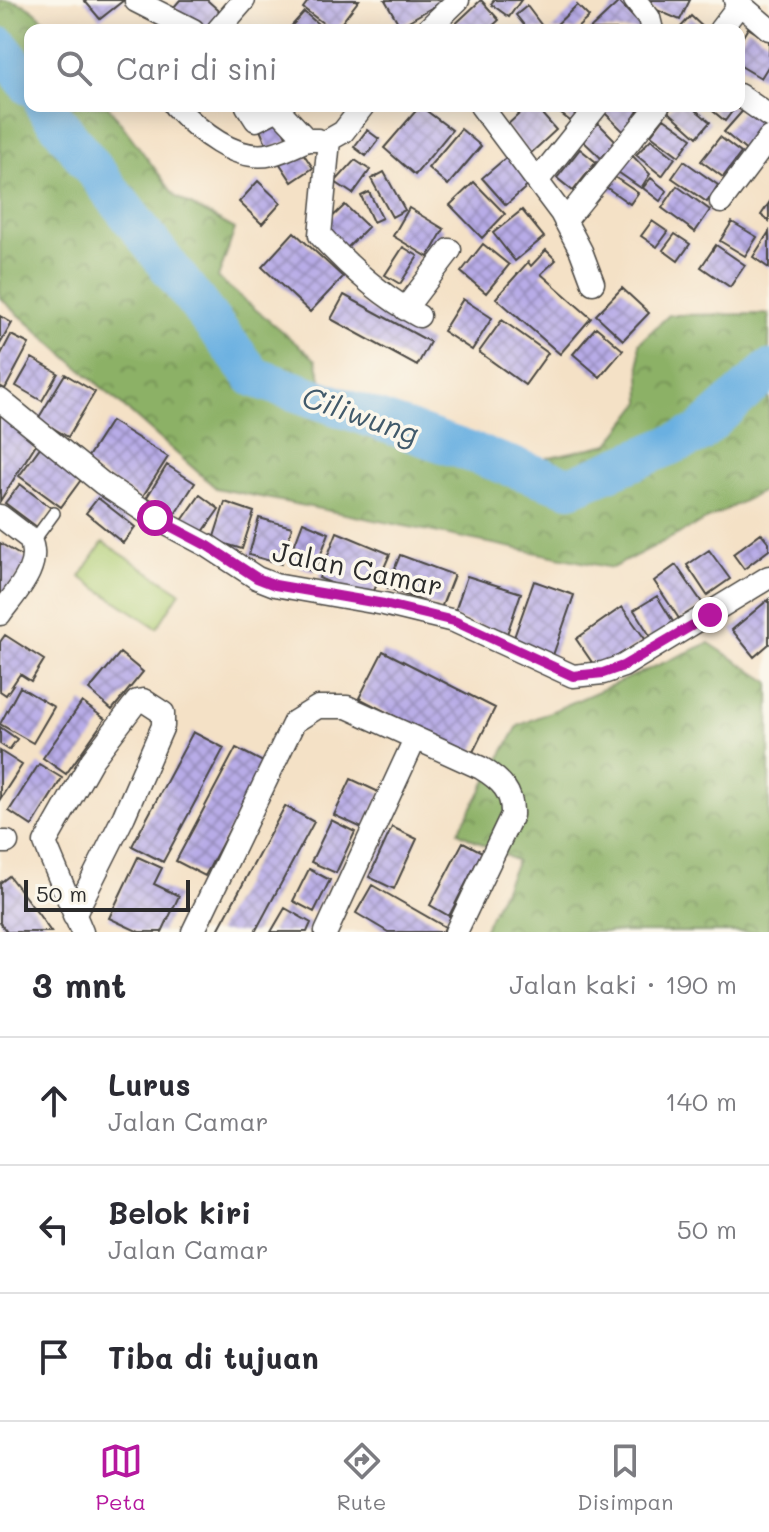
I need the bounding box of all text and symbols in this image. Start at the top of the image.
search box [24,24,745,112]
icon: search [52,46,96,90]
text: Cari di sini [116,48,277,88]
water label: Ciliwung [297,375,425,453]
route start [137,500,173,536]
street label: Jalan Camar [270,532,446,604]
route end [692,597,728,633]
scale bar [24,876,190,912]
text: 50 m [36,879,87,908]
text: 3 mnt [32,962,126,1007]
text: Jalan kaki · 190 m [509,967,737,1001]
text: Lurus [108,1064,191,1104]
icon: ahead [32,1079,76,1123]
text: 140 m [665,1084,737,1118]
text: Jalan Camar [108,1104,269,1138]
text: Belok kiri [108,1192,251,1232]
icon: left [32,1207,76,1251]
text: 50 m [677,1212,737,1246]
text: Jalan Camar [108,1232,269,1266]
icon: arrive [32,1335,76,1379]
text: Tiba di tujuan [108,1337,319,1377]
tab: Peta [95,1439,146,1516]
tab: Rute [337,1439,386,1516]
tab: Disimpan [577,1439,674,1516]

